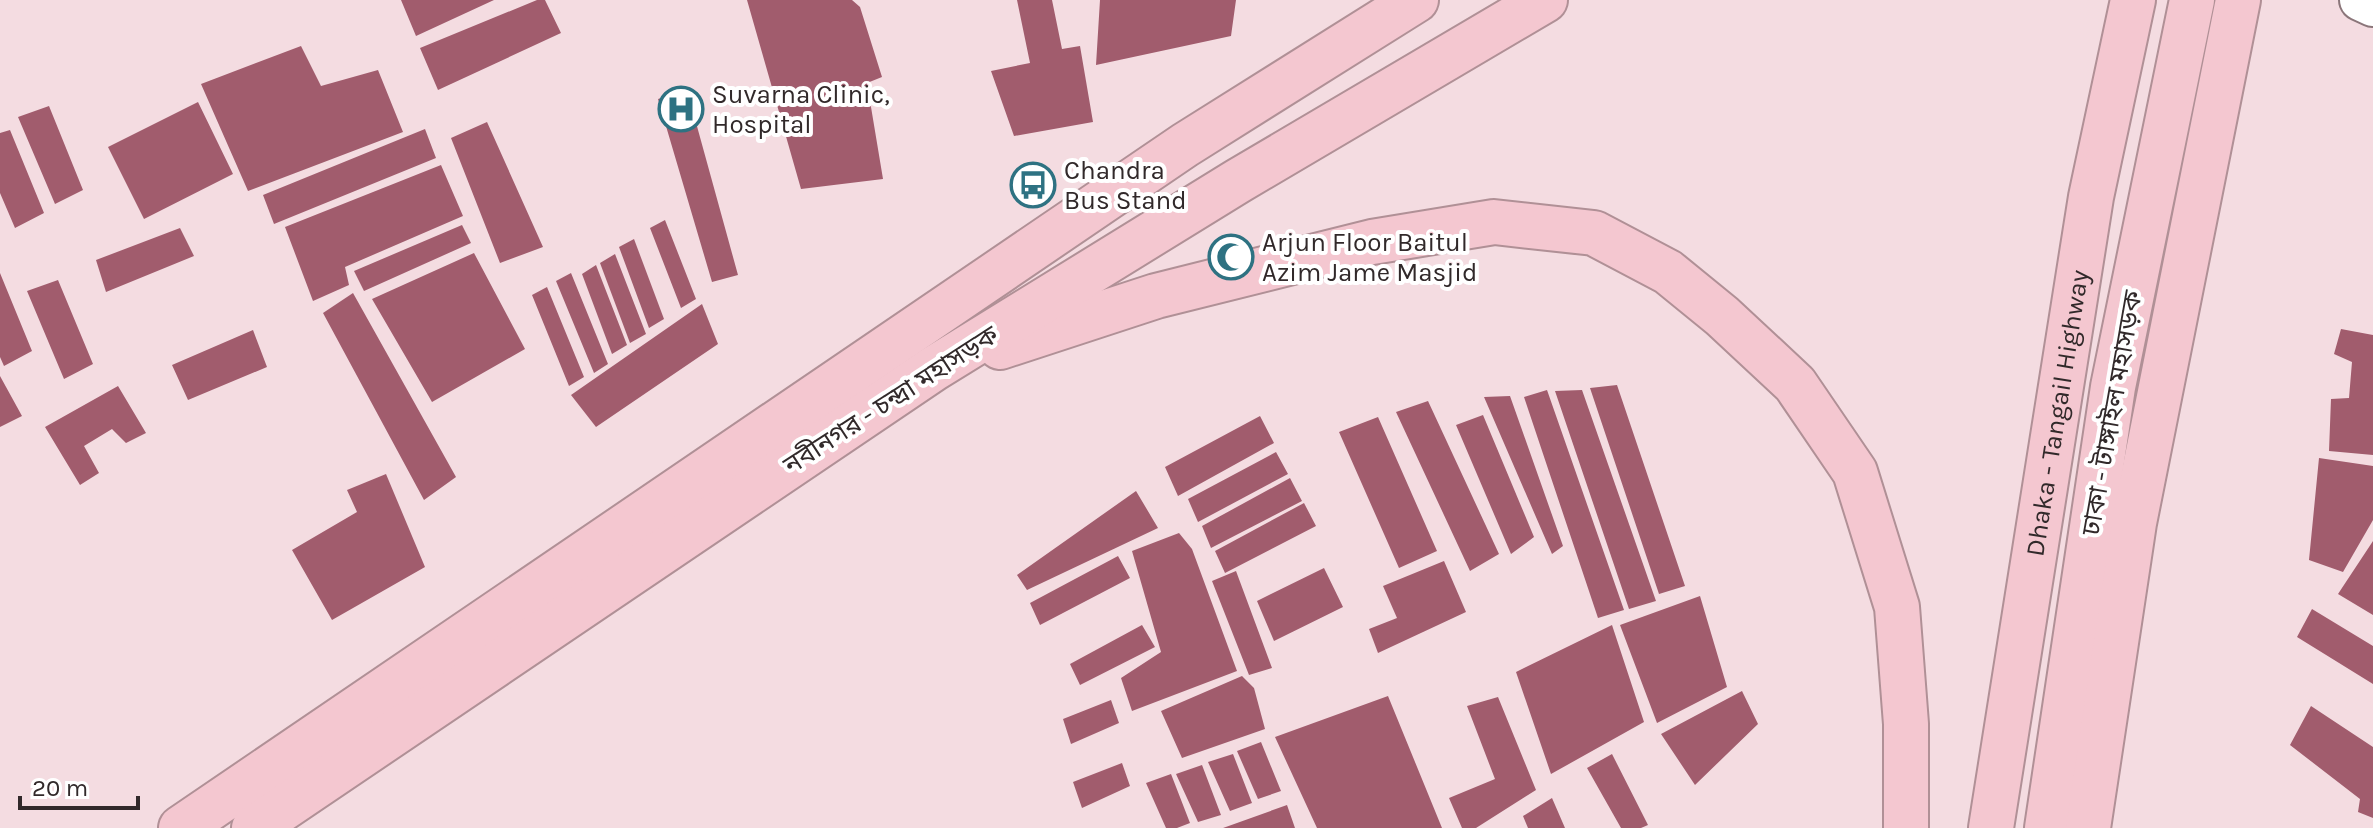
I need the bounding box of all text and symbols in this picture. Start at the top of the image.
place label: Suvarna Clinic, Hospital [712,79,890,140]
hospital icon: Suvarna Clinic, Hospital [657,85,705,133]
place label: Chandra Bus Stand [1064,155,1187,216]
bus stop icon: Chandra Bus Stand [1009,161,1057,209]
place label: Arjun Floor Baitul Azim Jame Masjid [1262,227,1477,288]
mosque icon: Arjun Floor Baitul Azim Jame Masjid [1207,233,1255,281]
street label: Dhaka - Tangail Highway [2019,268,2095,559]
street label: ঢাকা - টাঙ্গাইল মহাসড়ক [2075,287,2149,539]
street label: নবীনগর - চন্দ্রা মহাসড়ক [777,319,1005,481]
scale bar [20,760,138,810]
text: 20 m [32,774,88,802]

